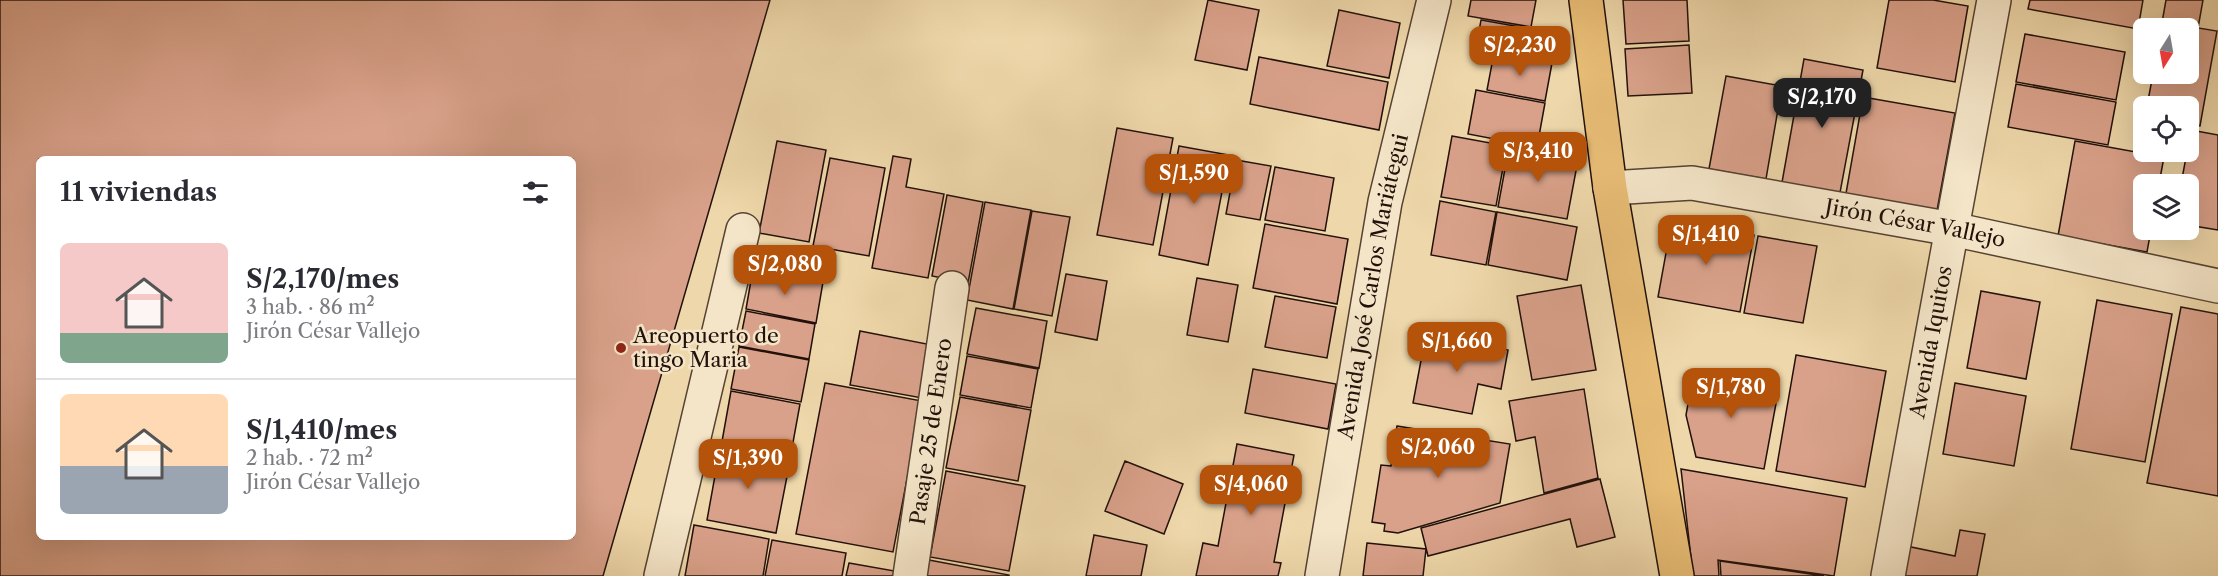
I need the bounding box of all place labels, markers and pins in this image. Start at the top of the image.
pin: S/2,230 [1465,26,1575,77]
pin: S/2,170 [1767,78,1877,129]
pin: S/3,410 [1483,132,1593,183]
pin: S/1,590 [1139,154,1249,205]
pin: S/1,410 [1651,215,1761,266]
pin: S/2,080 [730,245,840,296]
pin: S/1,660 [1402,322,1512,373]
place label: Areopuerto de tingo Maria [632,323,779,372]
marker: Areopuerto de tingo Maria [614,341,628,355]
pin: S/1,780 [1676,368,1786,419]
pin: S/2,060 [1383,428,1493,479]
pin: S/1,390 [693,439,803,490]
pin: S/4,060 [1196,465,1306,516]

